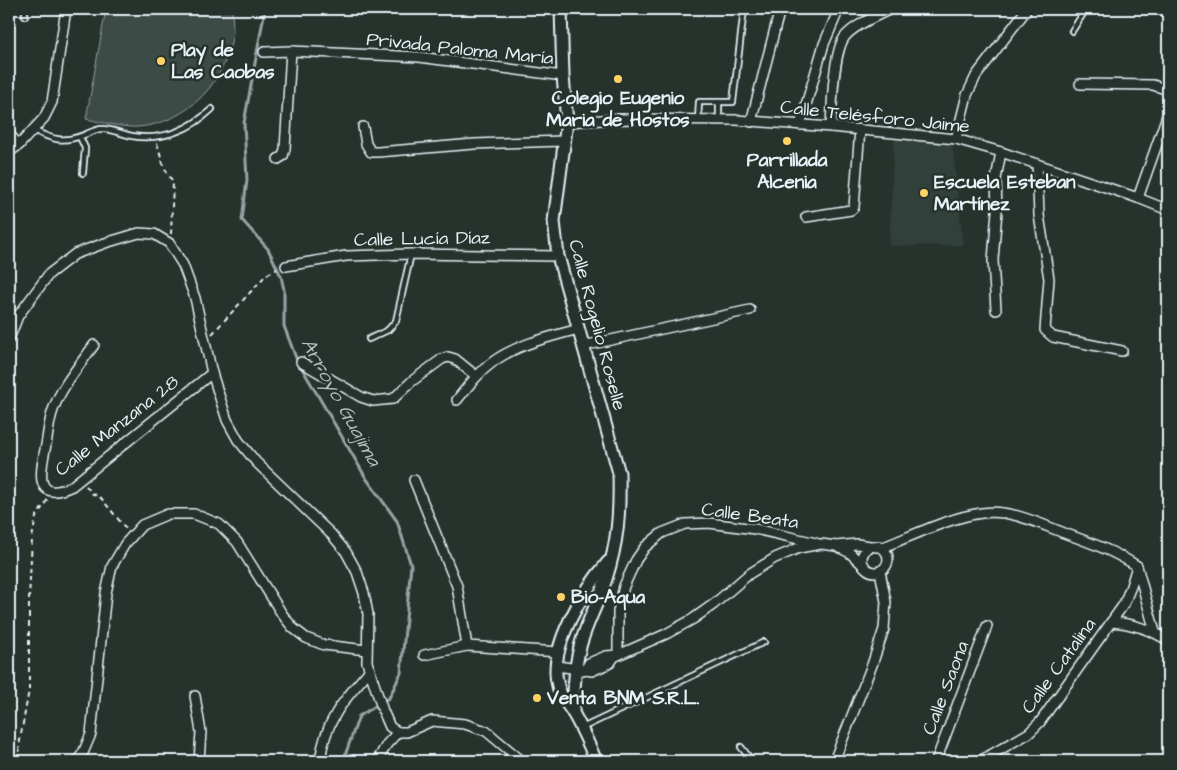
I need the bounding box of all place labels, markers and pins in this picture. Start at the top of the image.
place label: Play de Las Caobas [171,37,275,86]
marker: Play de Las Caobas [155,55,167,67]
marker: Colegio Eugenio Maria de Hostos [612,73,624,85]
place label: Colegio Eugenio Maria de Hostos [546,85,690,134]
marker: Parrillada Alcenia [781,135,793,147]
place label: Parrillada Alcenia [747,147,828,196]
place label: Escuela Esteban Martínez [934,169,1076,218]
marker: Escuela Esteban Martínez [918,187,930,199]
place label: Bio-Aqua [571,584,646,611]
marker: Bio-Aqua [555,591,567,603]
place label: Venta BNM S.R.L. [546,685,700,712]
marker: Venta BNM S.R.L. [531,692,543,704]

